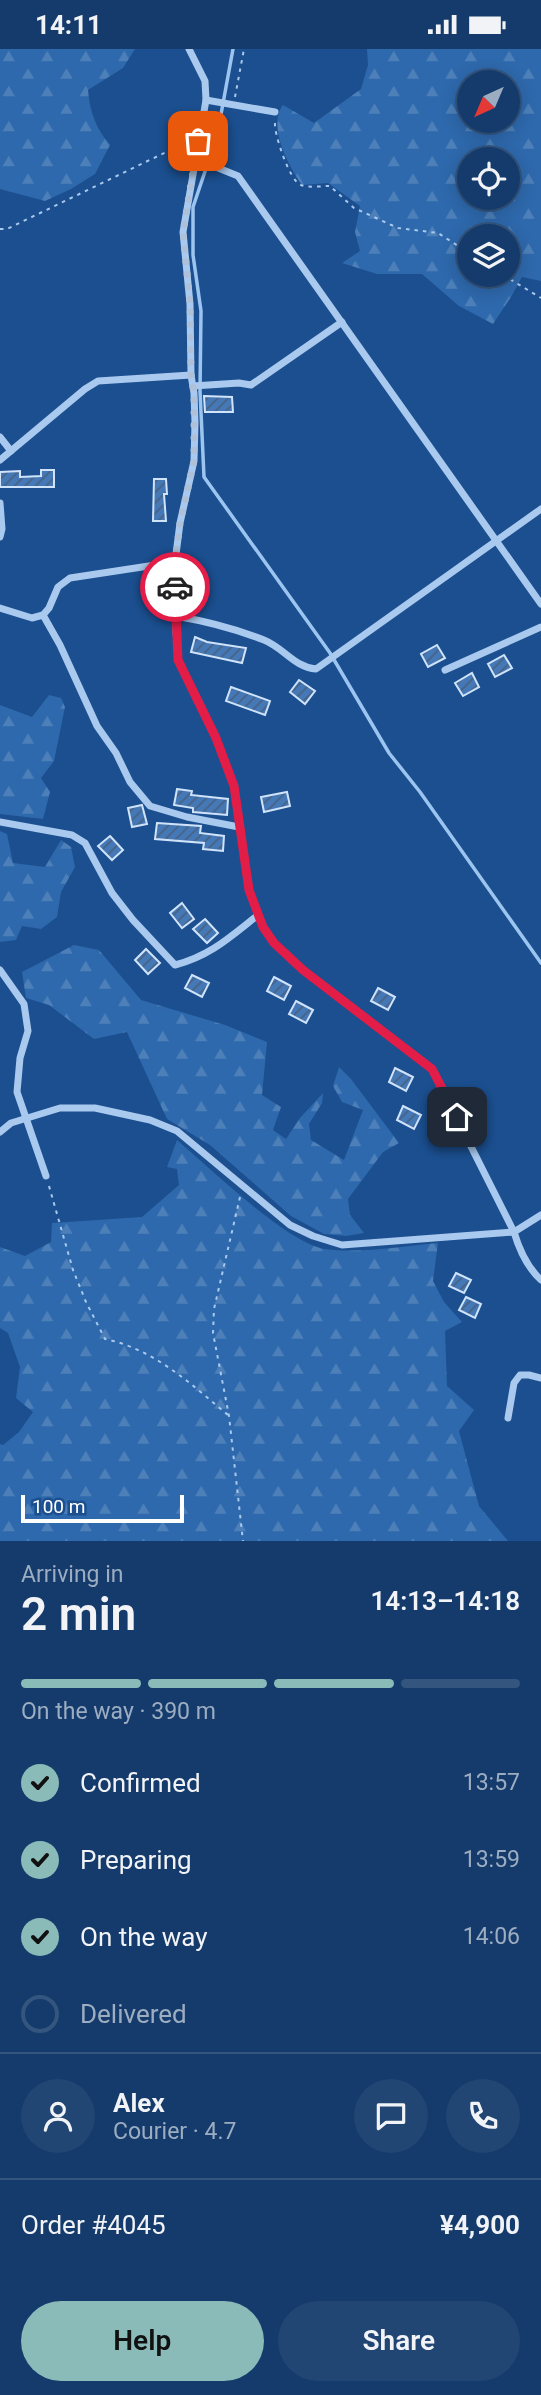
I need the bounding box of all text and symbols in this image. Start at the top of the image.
text: 14:11 [35,10,102,40]
north arrow [457,70,520,133]
map controls [457,70,520,287]
pin [168,111,228,171]
icon: bag [179,122,217,160]
button: locate [457,147,520,210]
button: layers [457,224,520,287]
courier [140,552,210,622]
icon: car [156,568,194,606]
pin [427,1087,487,1147]
icon: home [438,1098,476,1136]
scale bar [21,1492,184,1524]
text: 100 m [32,1495,85,1518]
text: Arriving in [21,1561,124,1588]
text: 14:13–14:18 [370,1586,520,1616]
text: 2 min [21,1587,136,1641]
text: On the way · 390 m [21,1698,216,1725]
icon: check [21,1764,59,1802]
text: Confirmed [80,1768,201,1798]
text: 13:57 [463,1769,520,1796]
icon: check [21,1841,59,1879]
text: Preparing [80,1845,192,1875]
text: 13:59 [463,1846,520,1873]
icon: check [21,1918,59,1956]
text: On the way [80,1922,208,1952]
text: 14:06 [463,1923,520,1950]
text: Delivered [80,1999,187,2029]
button: person [21,2079,95,2153]
button: chat [354,2079,428,2153]
button: phone [446,2079,520,2153]
text: Alex [113,2088,165,2118]
text: Courier · 4.7 [113,2118,236,2145]
text: Order #4045 [21,2210,166,2240]
text: ¥4,900 [440,2210,520,2240]
button: Help [21,2301,264,2381]
button: Share [278,2301,520,2381]

